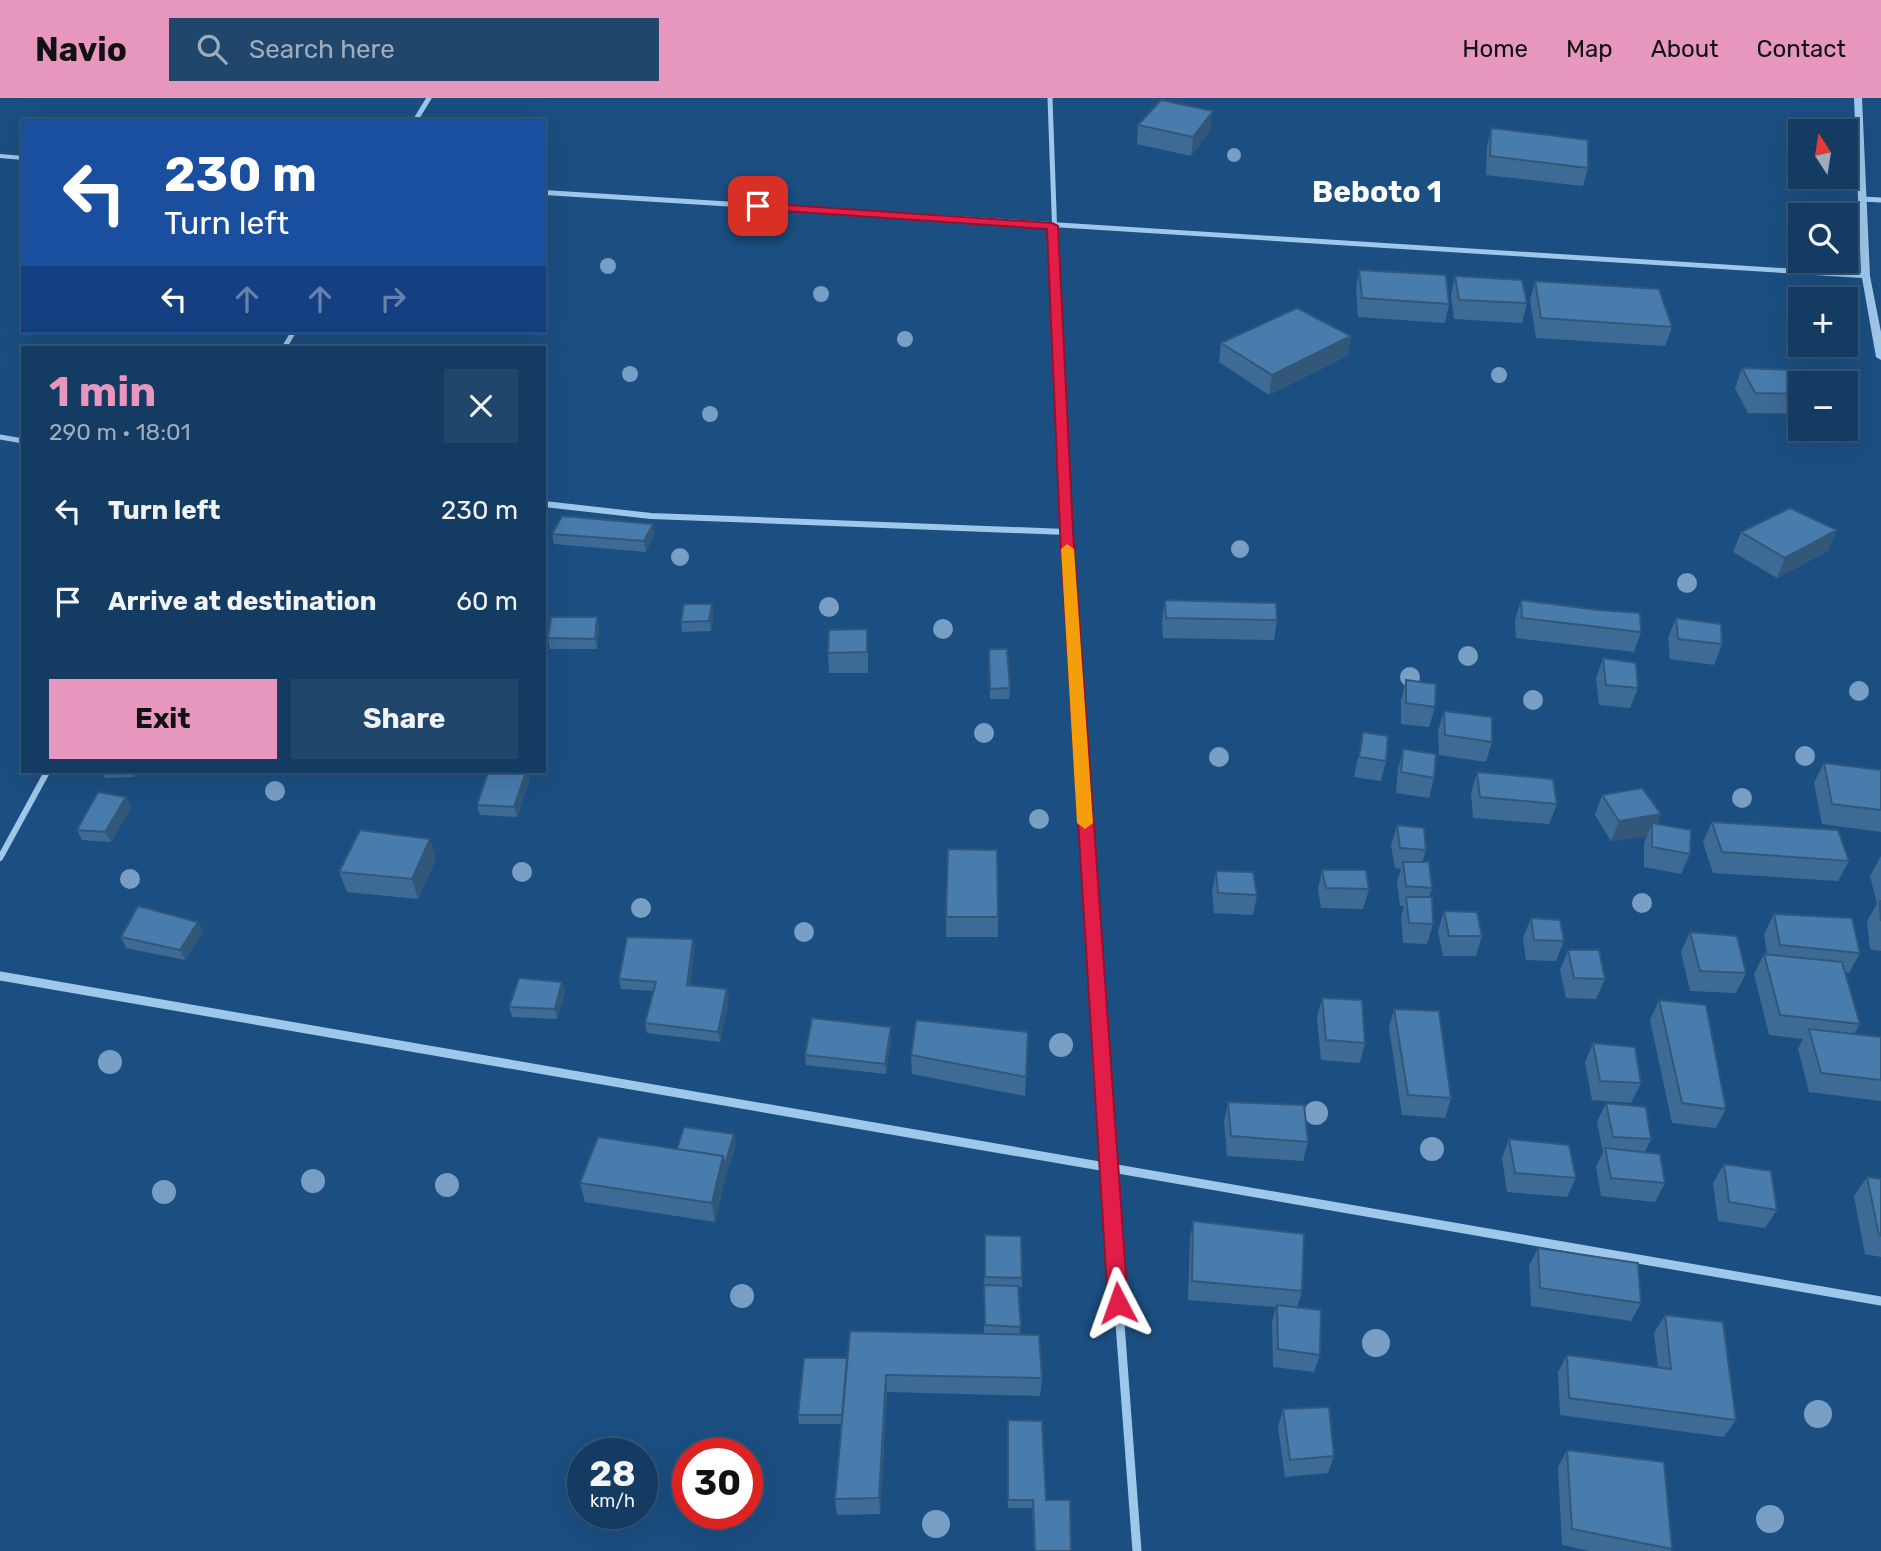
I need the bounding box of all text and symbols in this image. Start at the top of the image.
search box [169,18,659,81]
text: Navio [35,30,127,69]
icon: search [193,30,231,68]
text: Search here [249,34,395,65]
text: Home [1462,35,1528,63]
text: Map [1566,35,1613,63]
text: About [1651,35,1719,63]
text: Contact [1757,35,1846,63]
north arrow [1788,119,1858,189]
map controls [1788,119,1858,441]
text: 230 m [164,145,317,203]
icon: left [49,147,140,238]
district label: Beboto 1 [1312,174,1442,210]
pin [728,176,788,236]
icon: arrive [739,187,777,225]
button: search [1788,203,1858,273]
text: Turn left [164,204,289,242]
icon: left [155,280,193,318]
icon: ahead [228,280,266,318]
icon: ahead [301,280,339,318]
icon: right [374,280,412,318]
button: + [1788,287,1858,357]
text: 1 min [49,367,156,417]
button: close [444,369,518,443]
button: − [1788,371,1858,441]
text: 290 m · 18:01 [49,418,191,446]
icon: left [49,492,87,530]
text: Turn left [108,495,220,526]
text: 230 m [441,495,518,526]
icon: arrive [49,583,87,621]
text: Arrive at destination [108,586,376,617]
text: 60 m [456,586,518,617]
button: Exit [49,679,277,759]
button: Share [291,679,518,759]
position arrow [1081,1266,1155,1340]
speed limit sign: 30 [672,1438,763,1529]
text: 28 [589,1453,636,1495]
text: km/h [590,1490,635,1512]

